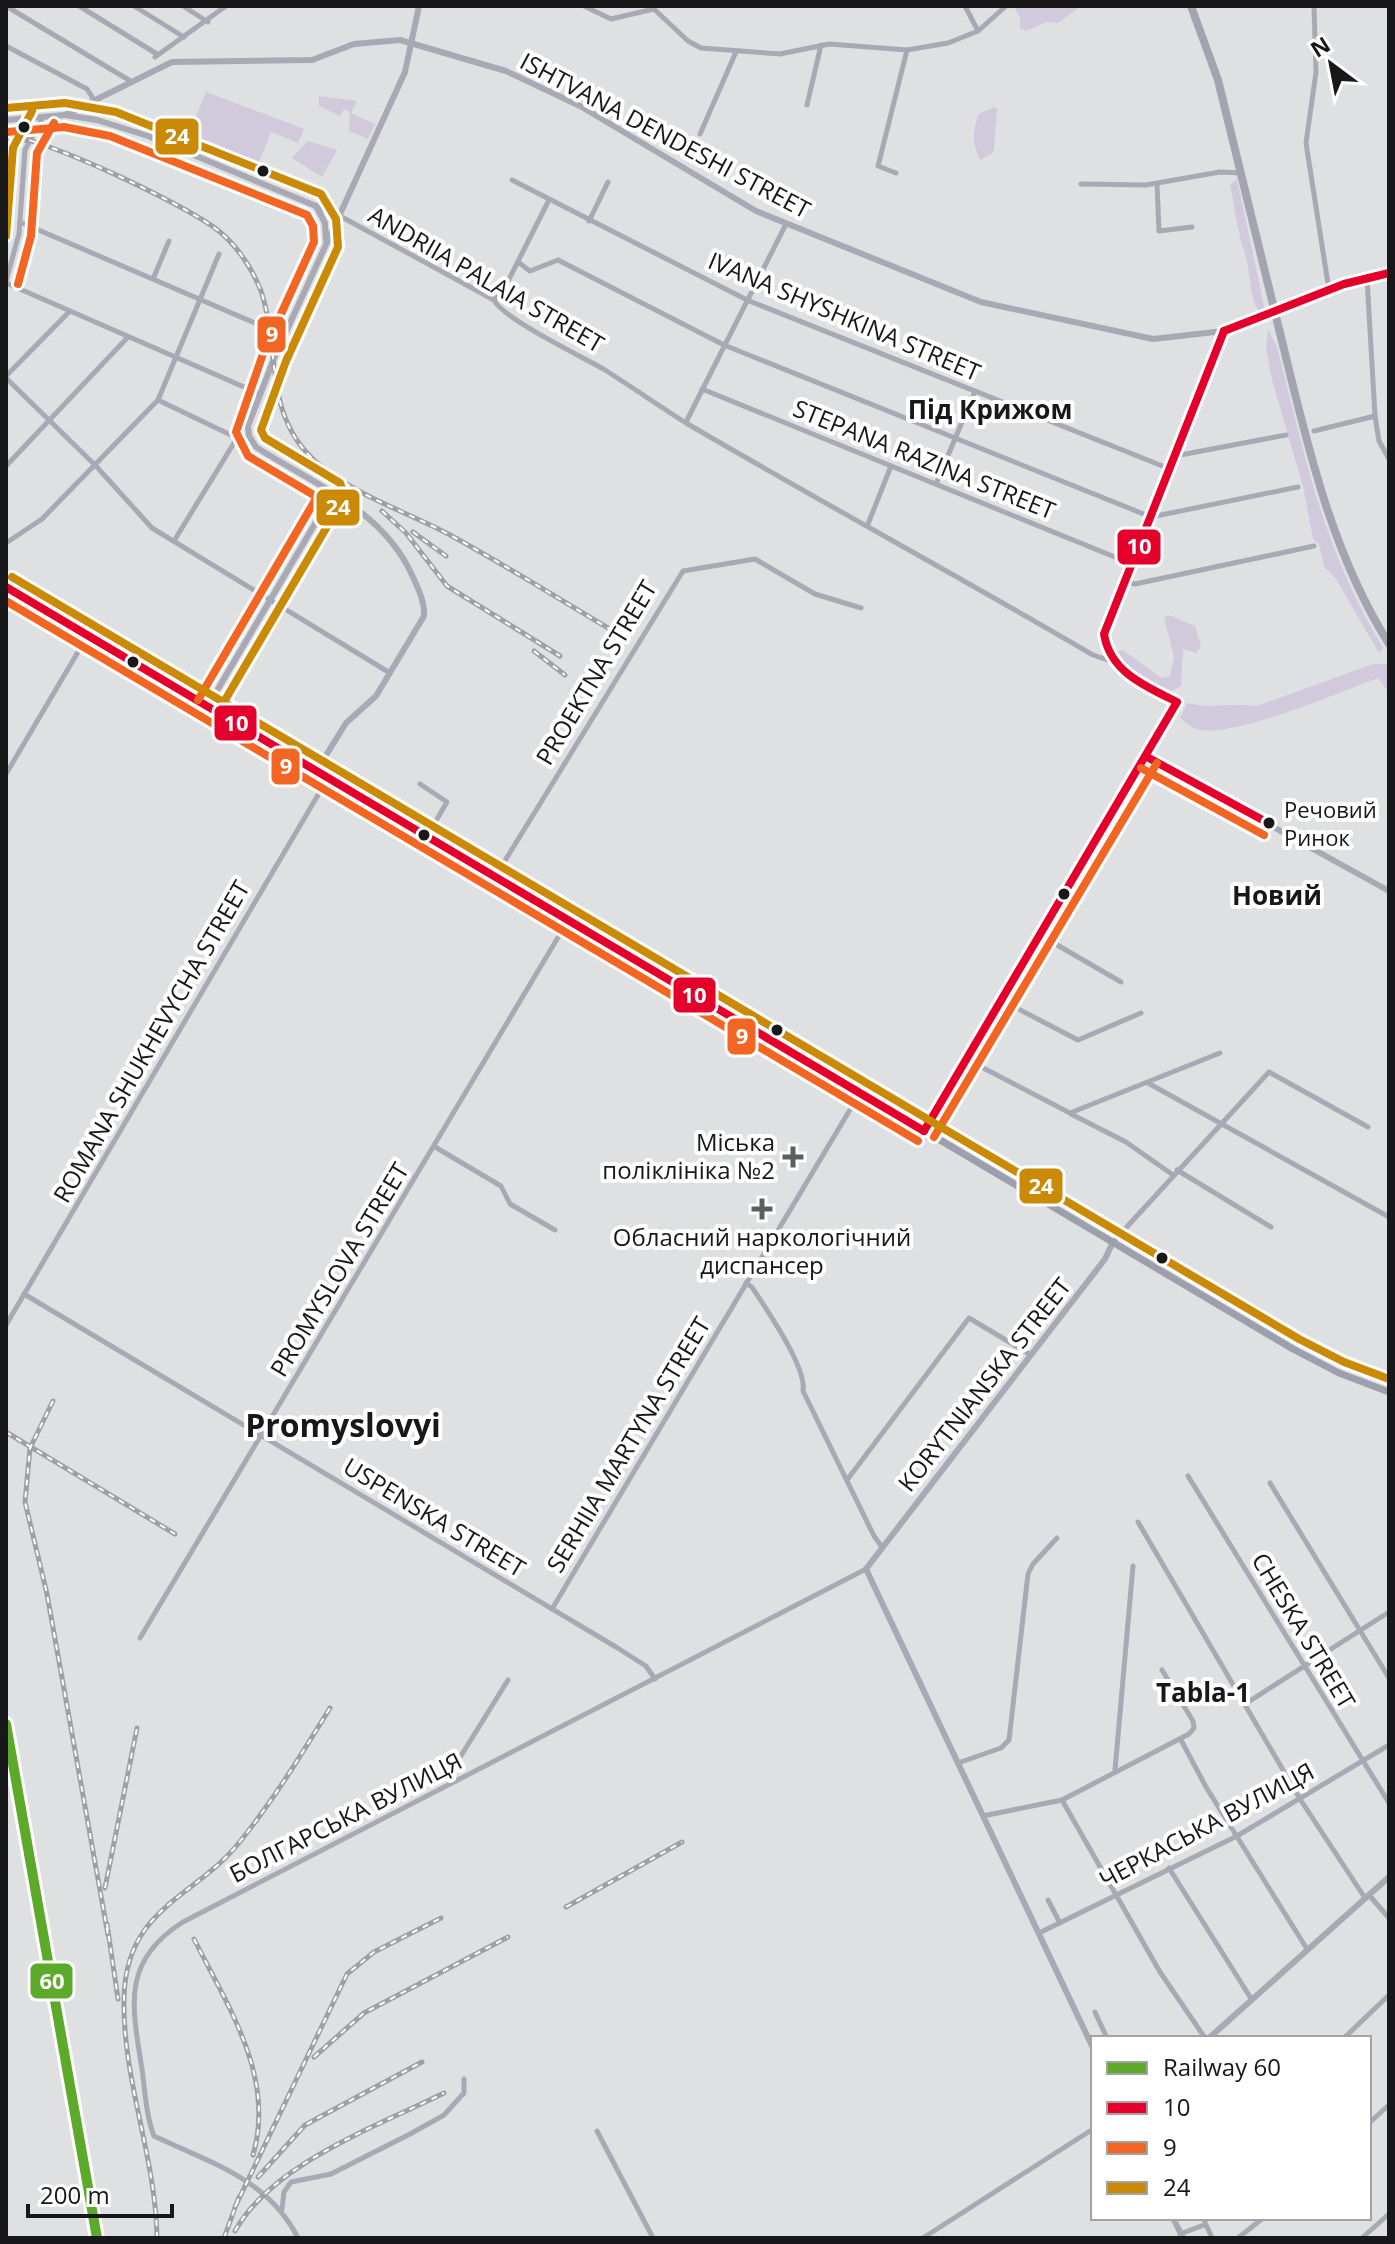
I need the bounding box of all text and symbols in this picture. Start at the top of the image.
north arrow [1291,24,1371,104]
text: N [1304,29,1335,64]
street label: ISHTVANA DENDESHI STREET [515,44,817,225]
line badge: 24 [154,117,200,156]
unlabelled marker [16,119,32,135]
text: 24 [164,120,190,150]
unlabelled marker [255,163,271,179]
street label: ANDRIIA PALAIA STREET [363,198,611,360]
street label: IVANA SHYSHKINA STREET [703,243,986,388]
line badge: 9 [256,315,287,354]
text: 9 [266,318,278,348]
street label: STEPANA RAZINA STREET [789,391,1060,526]
district label: Під Крижом [908,391,1072,427]
line badge: 24 [315,488,361,527]
text: 24 [325,491,351,521]
line badge: 10 [1116,528,1162,566]
text: 10 [1126,530,1152,560]
street label: PROEKTNA STREET [528,574,664,771]
unlabelled marker [125,654,141,670]
line badge: 10 [213,704,258,742]
text: 10 [223,707,249,737]
line badge: 9 [270,747,301,786]
text: 9 [280,750,292,780]
place label: Речовий Ринок [1284,794,1377,852]
marker: Речовий Ринок [1261,815,1277,831]
unlabelled marker [416,827,432,843]
street label: ROMANA SHUKHEVYCHA STREET [45,874,257,1208]
district label: Новий [1232,877,1322,913]
unlabelled marker [1056,886,1072,902]
line badge: 10 [672,976,717,1014]
text: 10 [681,979,707,1009]
line badge: 9 [726,1017,757,1056]
text: 9 [736,1020,748,1050]
unlabelled marker [769,1022,785,1038]
place label: Міська поліклініка №2 [602,1125,775,1186]
marker: Міська поліклініка №2 [782,1146,804,1168]
street label: PROMYSLOVA STREET [262,1156,416,1382]
line badge: 24 [1018,1167,1064,1205]
text: 24 [1028,1170,1054,1200]
marker: Обласний наркологічний диспансер [751,1198,773,1220]
place label: Обласний наркологічний диспансер [613,1220,911,1281]
unlabelled marker [1154,1250,1170,1266]
street label: KORYTNIANSKA STREET [890,1270,1078,1498]
street label: SERHIIA MARTYNA STREET [538,1310,717,1578]
district label: Promyslovyi [245,1403,441,1446]
street label: USPENSKA STREET [338,1449,532,1584]
street label: CHESKA STREET [1245,1546,1364,1714]
district label: Tabla-1 [1156,1674,1250,1710]
street label: БОЛГАРСЬКА ВУЛИЦЯ [223,1744,467,1890]
street label: ЧЕРКАСЬКА ВУЛИЦЯ [1093,1754,1320,1895]
line badge: 60 [29,1962,74,2000]
text: 60 [39,1965,65,1995]
legend [1091,2036,1371,2220]
text: Railway 60 [1163,2050,1281,2083]
text: 10 [1163,2090,1190,2123]
text: 9 [1163,2130,1177,2163]
scale bar [28,2168,172,2218]
text: 24 [1163,2170,1191,2203]
text: 200 m [40,2178,110,2211]

